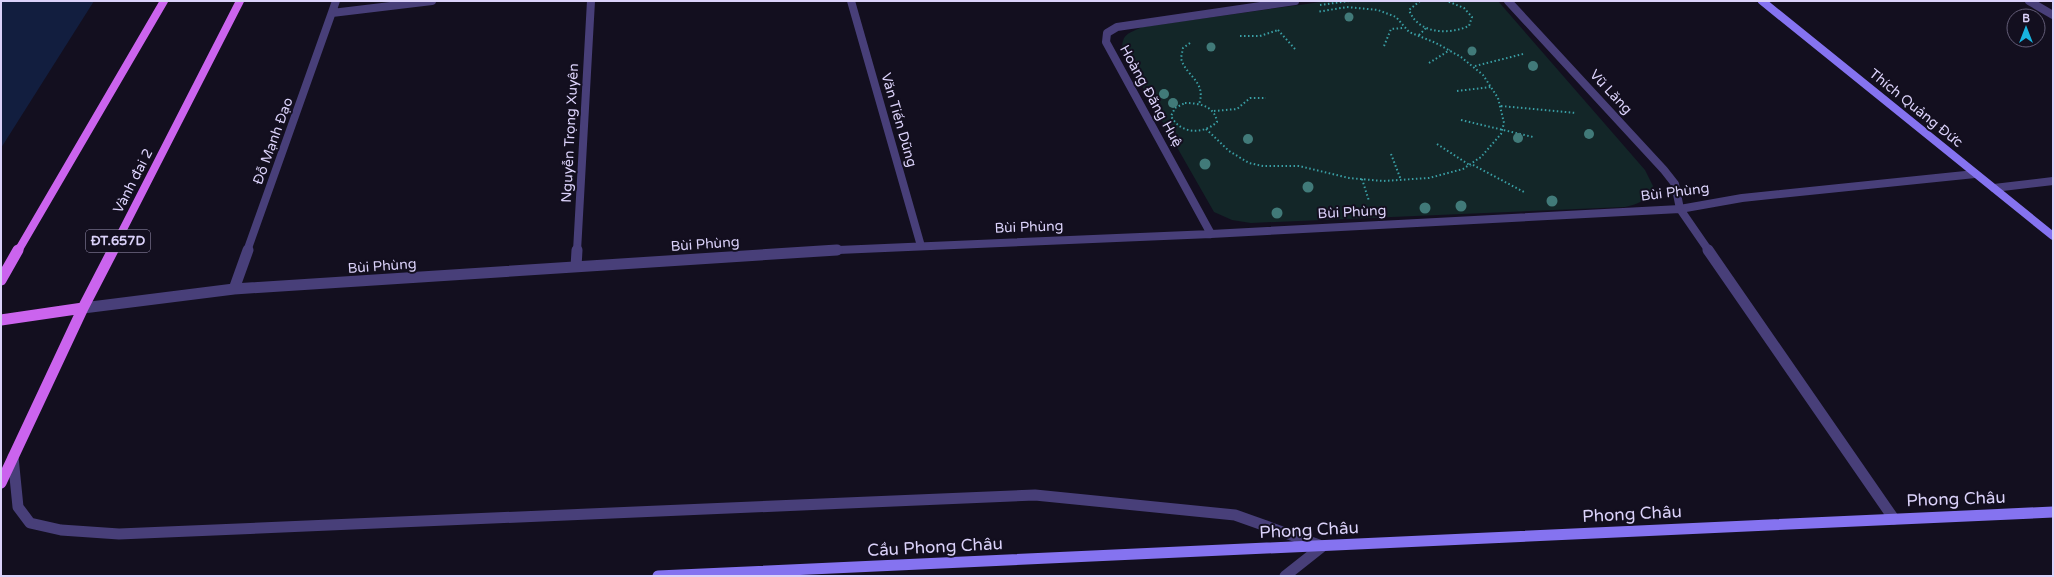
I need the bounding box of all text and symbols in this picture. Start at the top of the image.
north arrow [2006,8,2046,48]
text: B [2022,12,2030,25]
street label: Hoàng Đăng Huệ [1116,42,1186,150]
street label: Nguyễn Trọng Xuyên [558,63,582,203]
street label: Thích Quảng Đức [1866,65,1966,151]
street label: Vũ Lăng [1586,66,1636,118]
street label: Văn Tiến Dũng [877,71,921,169]
street label: Đỗ Mạnh Đạo [249,95,297,187]
street label: Vành đai 2 [109,146,157,216]
street label: Bùi Phùng [1640,179,1710,205]
street label: Bùi Phùng [1317,202,1387,222]
street label: Bùi Phùng [994,217,1064,237]
road number: ĐT.657D [86,230,150,252]
street label: Bùi Phùng [670,233,740,255]
street label: Bùi Phùng [347,255,417,277]
street label: Phong Châu [1906,487,2006,511]
street label: Phong Châu [1582,501,1682,527]
street label: Phong Châu [1259,517,1359,543]
street label: Cầu Phong Châu [867,533,1003,561]

